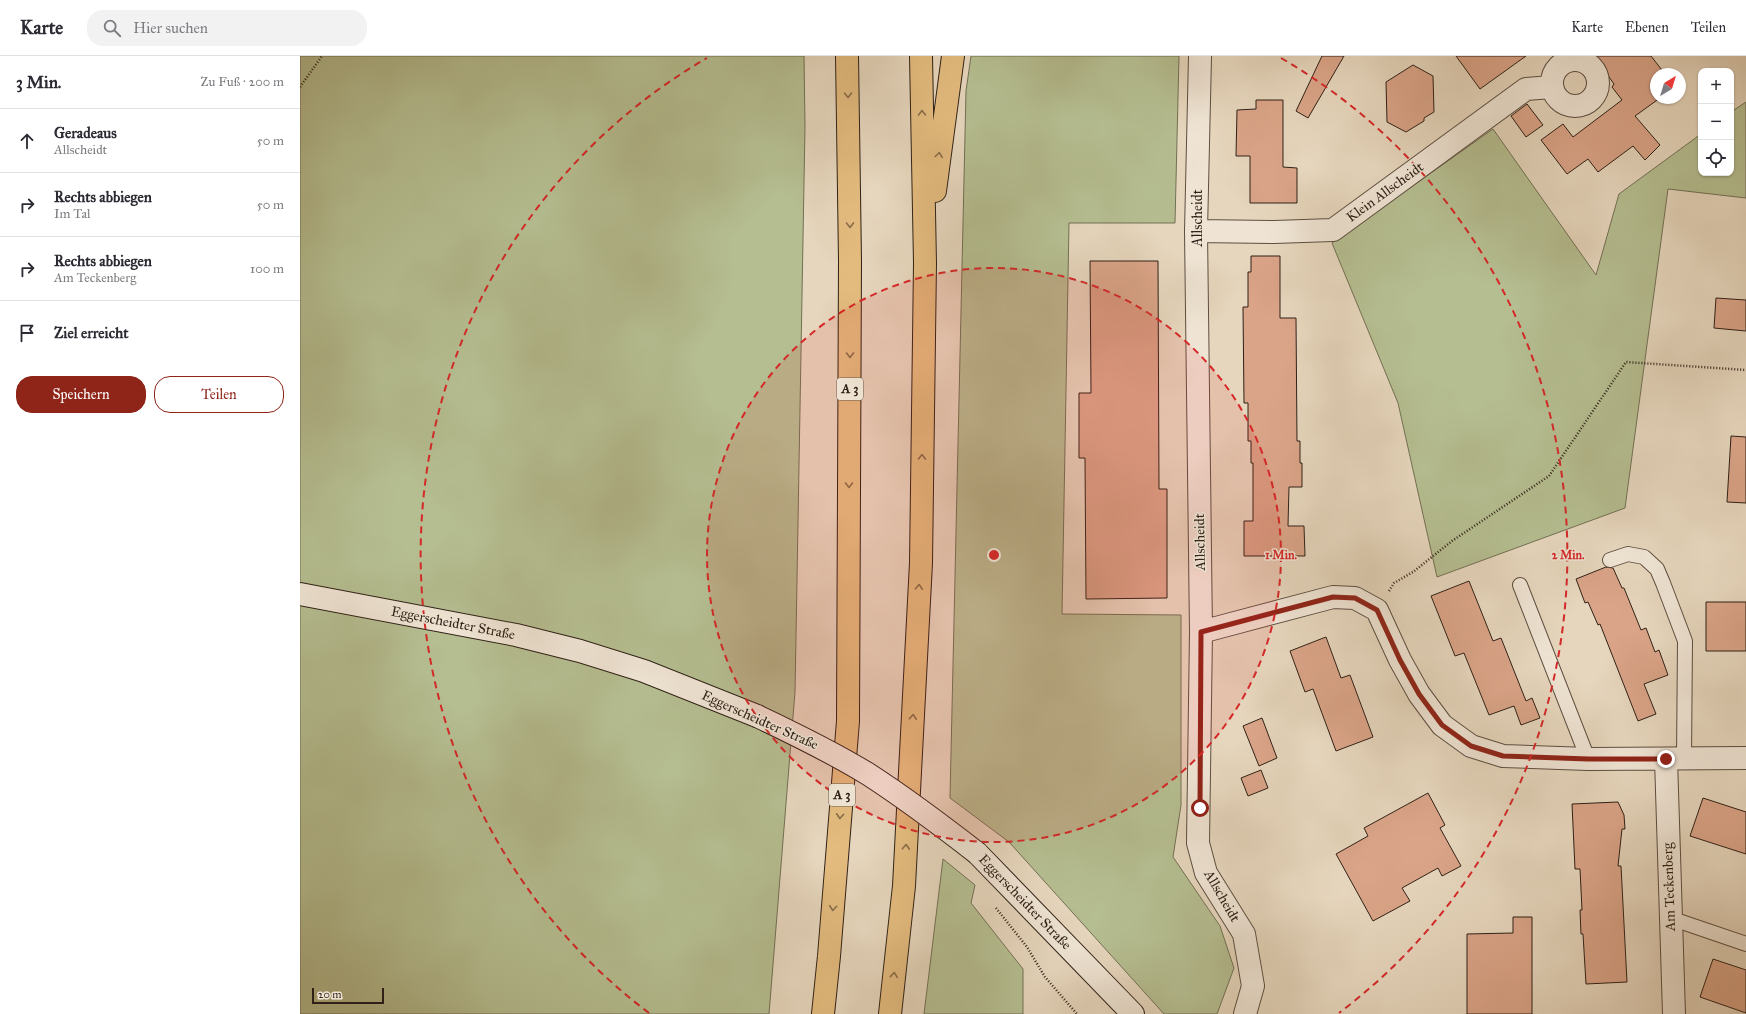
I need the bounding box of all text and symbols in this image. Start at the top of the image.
search box [87,10,367,46]
text: Karte [20,16,63,39]
icon: search [101,17,123,39]
text: Hier suchen [133,19,208,37]
text: Karte [1571,19,1603,36]
text: Ebenen [1625,19,1669,36]
text: Teilen [1691,19,1726,36]
north arrow [1650,68,1686,104]
map controls [1698,68,1734,176]
button: + [1698,68,1734,104]
text: 3 Min. [16,72,61,93]
text: Zu Fuß · 200 m [200,74,284,90]
one-way arrow [843,92,852,98]
button: − [1698,104,1734,140]
one-way arrow [918,110,926,116]
text: Geradeaus [54,124,117,142]
icon: ahead [16,130,38,152]
text: 50 m [257,133,284,149]
button: locate [1698,140,1734,176]
text: Allscheidt [54,142,107,158]
one-way arrow [934,152,943,159]
street label: Klein Allscheidt [1343,158,1427,226]
text: Rechts abbiegen [54,188,152,206]
street label: Allscheidt [1189,189,1206,248]
icon: right [16,194,38,216]
text: 50 m [257,197,284,213]
text: Im Tal [54,206,90,222]
one-way arrow [846,222,854,228]
text: Rechts abbiegen [54,252,152,270]
icon: right [16,258,38,280]
text: 100 m [250,261,284,277]
text: Am Teckenberg [54,270,136,286]
icon: arrive [16,322,38,344]
text: Ziel erreicht [54,324,129,342]
one-way arrow [846,352,854,358]
button: Speichern [16,376,146,413]
button: Teilen [154,376,284,413]
road number: A 3 [837,378,863,400]
one-way arrow [918,454,926,460]
one-way arrow [845,482,853,488]
street label: Allscheidt [1191,513,1209,572]
centre of rings [987,548,1001,562]
text: 1 Min. [1265,548,1297,562]
text: 2 Min. [1551,548,1585,562]
one-way arrow [915,584,924,590]
street label: Eggerscheidter Straße [390,603,517,643]
street label: Eggerscheidter Straße [699,687,821,753]
one-way arrow [908,714,917,720]
route end [1657,750,1675,768]
road number: A 3 [829,784,855,806]
route start [1191,799,1209,817]
one-way arrow [836,813,845,819]
street label: Am Teckenberg [1659,842,1679,933]
one-way arrow [902,844,911,850]
street label: Eggerscheidter Straße [975,851,1075,953]
street label: Allscheidt [1200,866,1244,925]
one-way arrow [829,905,838,911]
one-way arrow [890,972,899,978]
scale bar [312,986,384,1005]
text: 20 m [318,988,341,1001]

